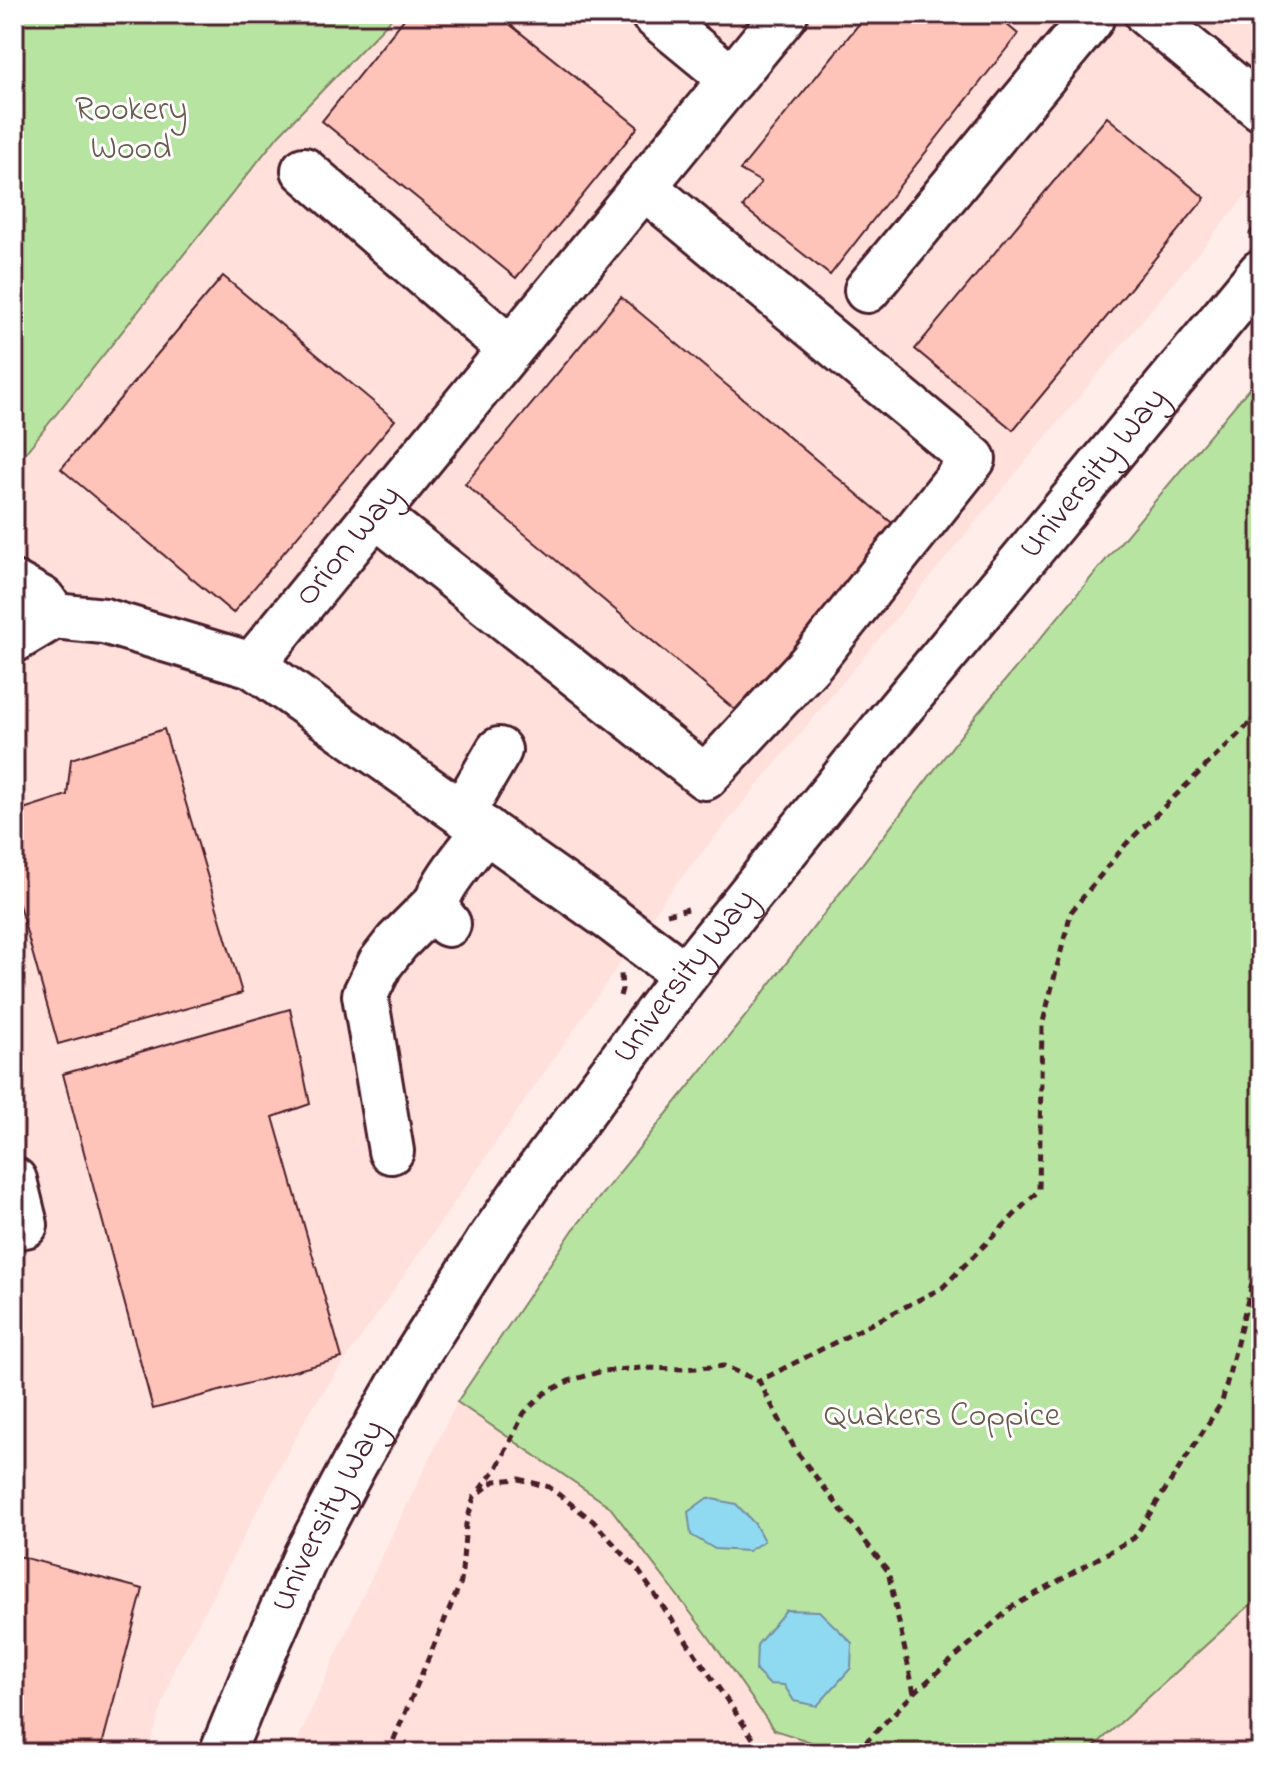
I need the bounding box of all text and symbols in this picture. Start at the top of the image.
park label: Rookery Wood [75,86,187,175]
street label: University Way [1008,377,1180,571]
street label: Orion Way [284,474,415,618]
street label: University Way [601,878,770,1075]
park label: Quakers Coppice [824,1392,1061,1442]
street label: University Way [259,1411,399,1620]

